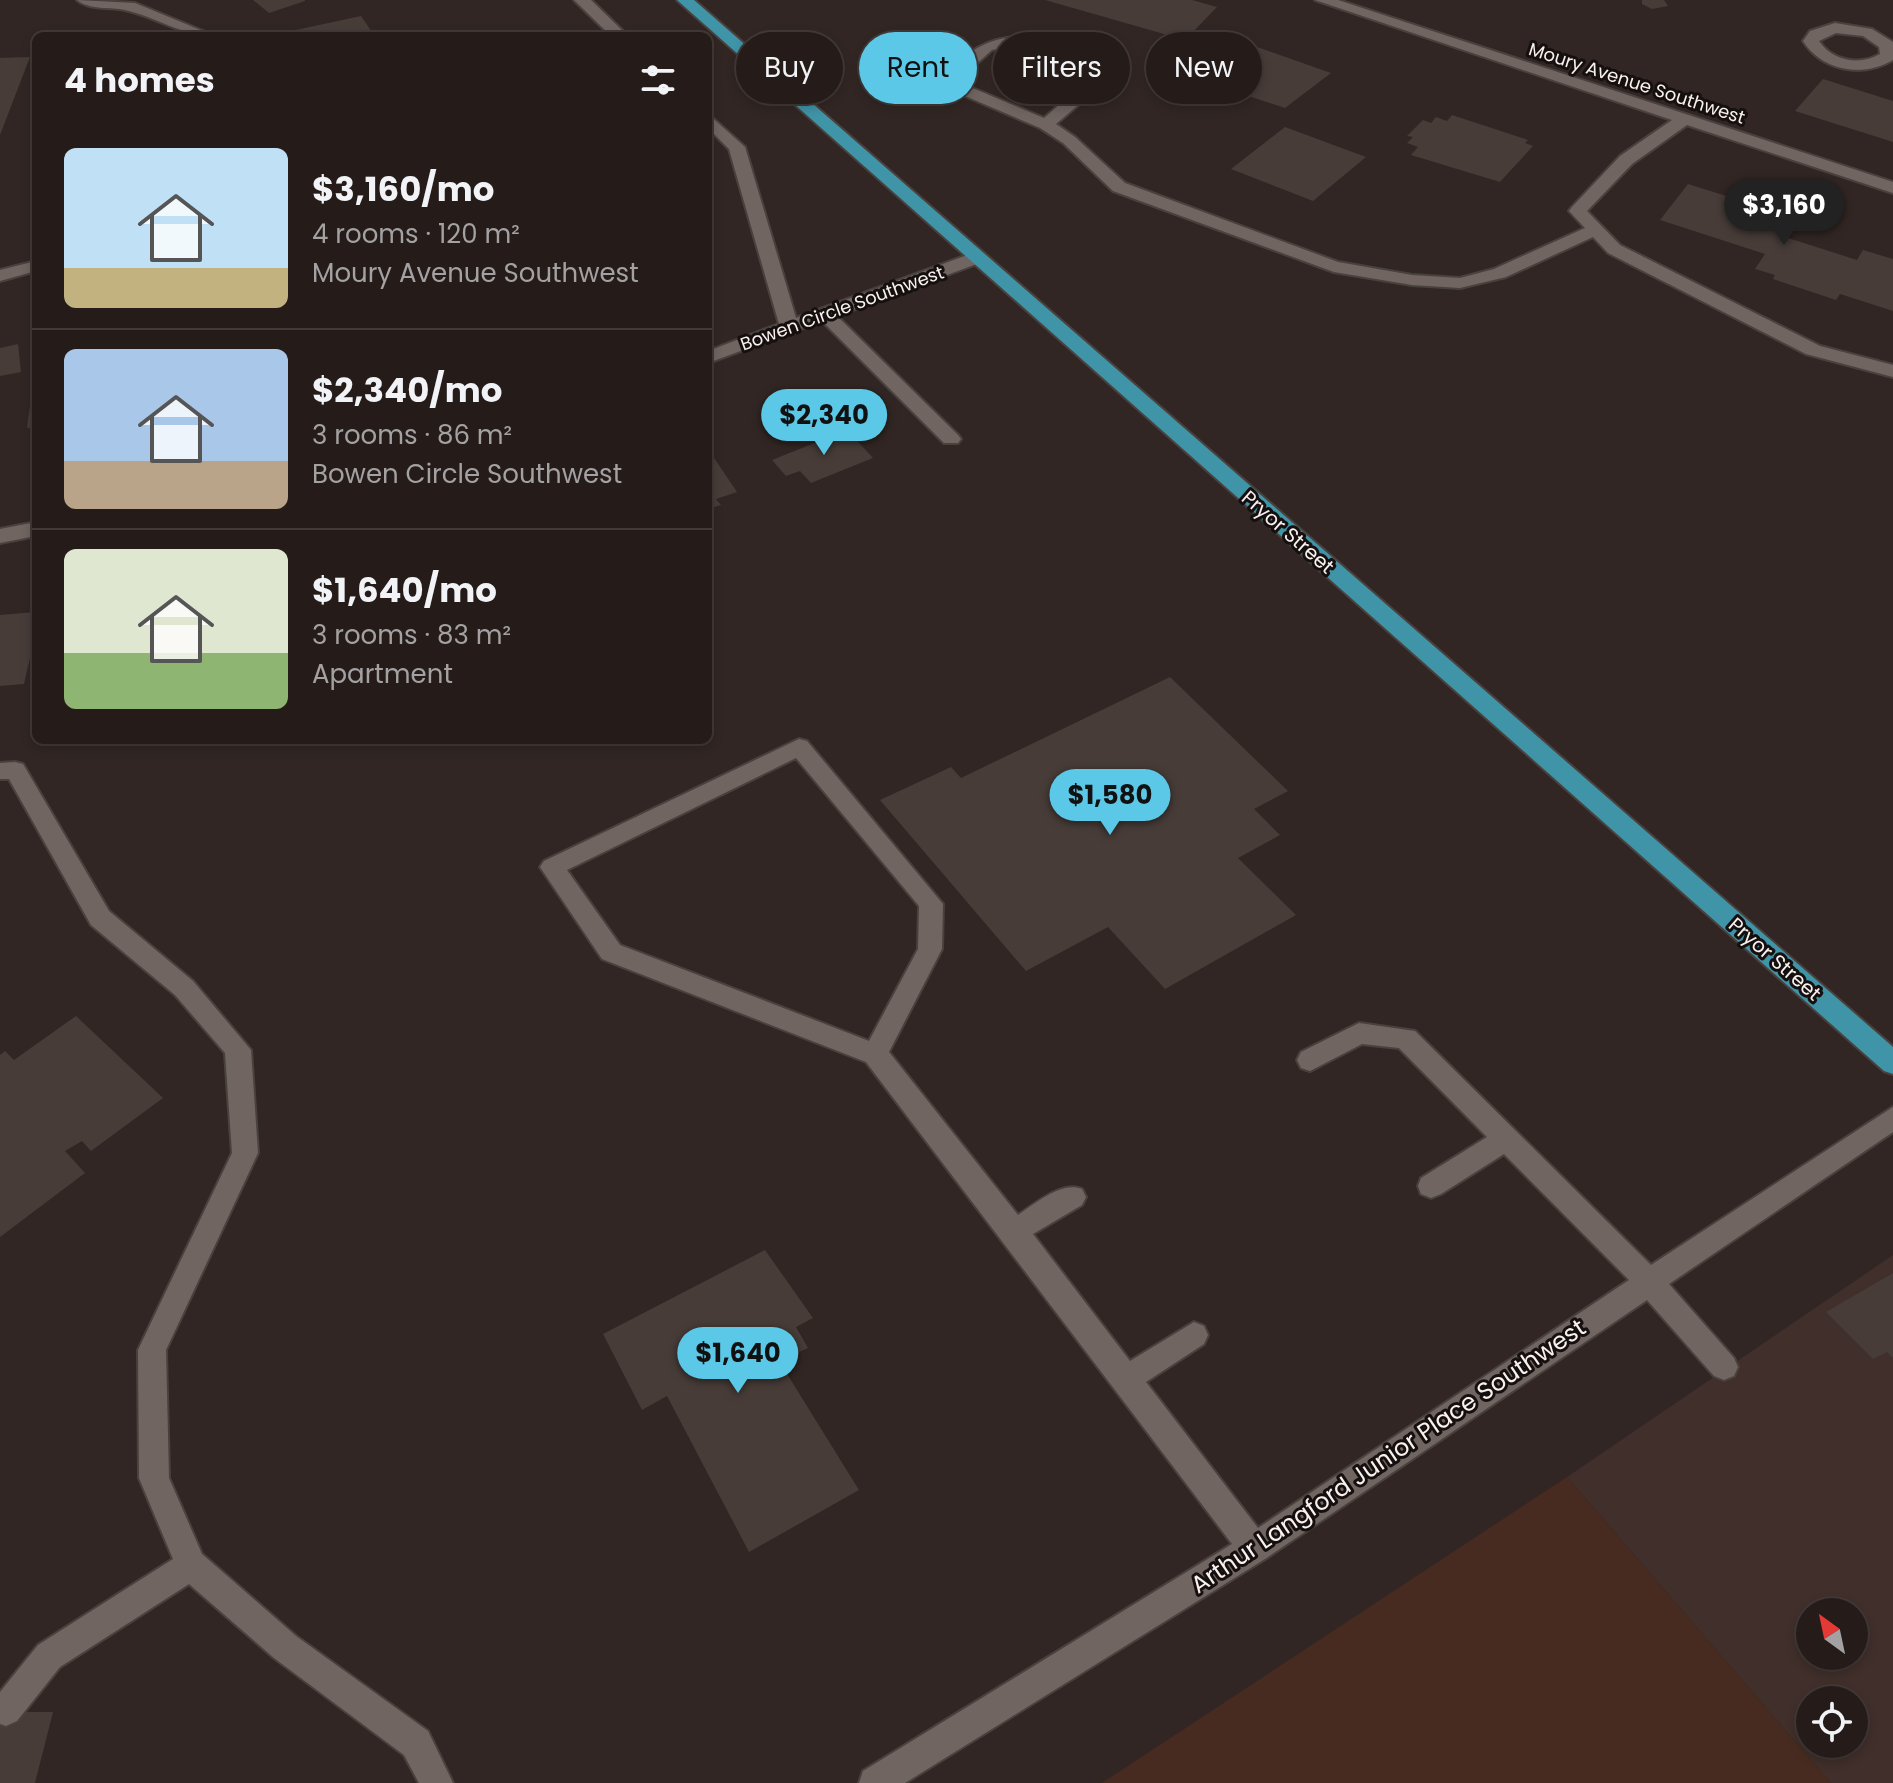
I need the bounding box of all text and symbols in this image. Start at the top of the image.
chip: Buy [736,32,843,104]
chip: Rent [859,32,977,104]
chip: Filters [993,32,1130,104]
chip: New [1146,32,1262,104]
street label: Moury Avenue Southwest [1526,36,1748,130]
text: 4 homes [64,56,215,104]
icon: filters [636,58,680,102]
text: $3,160/mo [312,165,494,213]
pin: $3,160 [1719,179,1849,247]
icon: home [128,180,224,276]
text: $3,160 [1742,187,1826,223]
text: 4 rooms · 120 m² [312,216,520,252]
text: Moury Avenue Southwest [312,255,639,291]
street label: Bowen Circle Southwest [737,260,947,356]
text: $2,340/mo [312,366,502,414]
icon: home [128,381,224,477]
pin: $2,340 [759,389,889,457]
text: $2,340 [779,397,869,433]
text: 3 rooms · 86 m² [312,417,512,453]
text: Bowen Circle Southwest [312,456,622,492]
street label: Pryor Street [1236,484,1340,580]
text: $1,640/mo [312,566,497,614]
icon: home [128,581,224,677]
text: 3 rooms · 83 m² [312,617,511,653]
text: Apartment [312,656,453,692]
pin: $1,580 [1045,769,1175,837]
text: $1,580 [1067,777,1153,813]
street label: Pryor Street [1723,911,1827,1007]
street label: Arthur Langford Junior Place Southwest [1184,1311,1592,1601]
pin: $1,640 [673,1327,803,1395]
text: $1,640 [695,1335,781,1371]
north arrow [1796,1598,1868,1670]
map controls [1796,1598,1868,1758]
button: locate [1796,1686,1868,1758]

